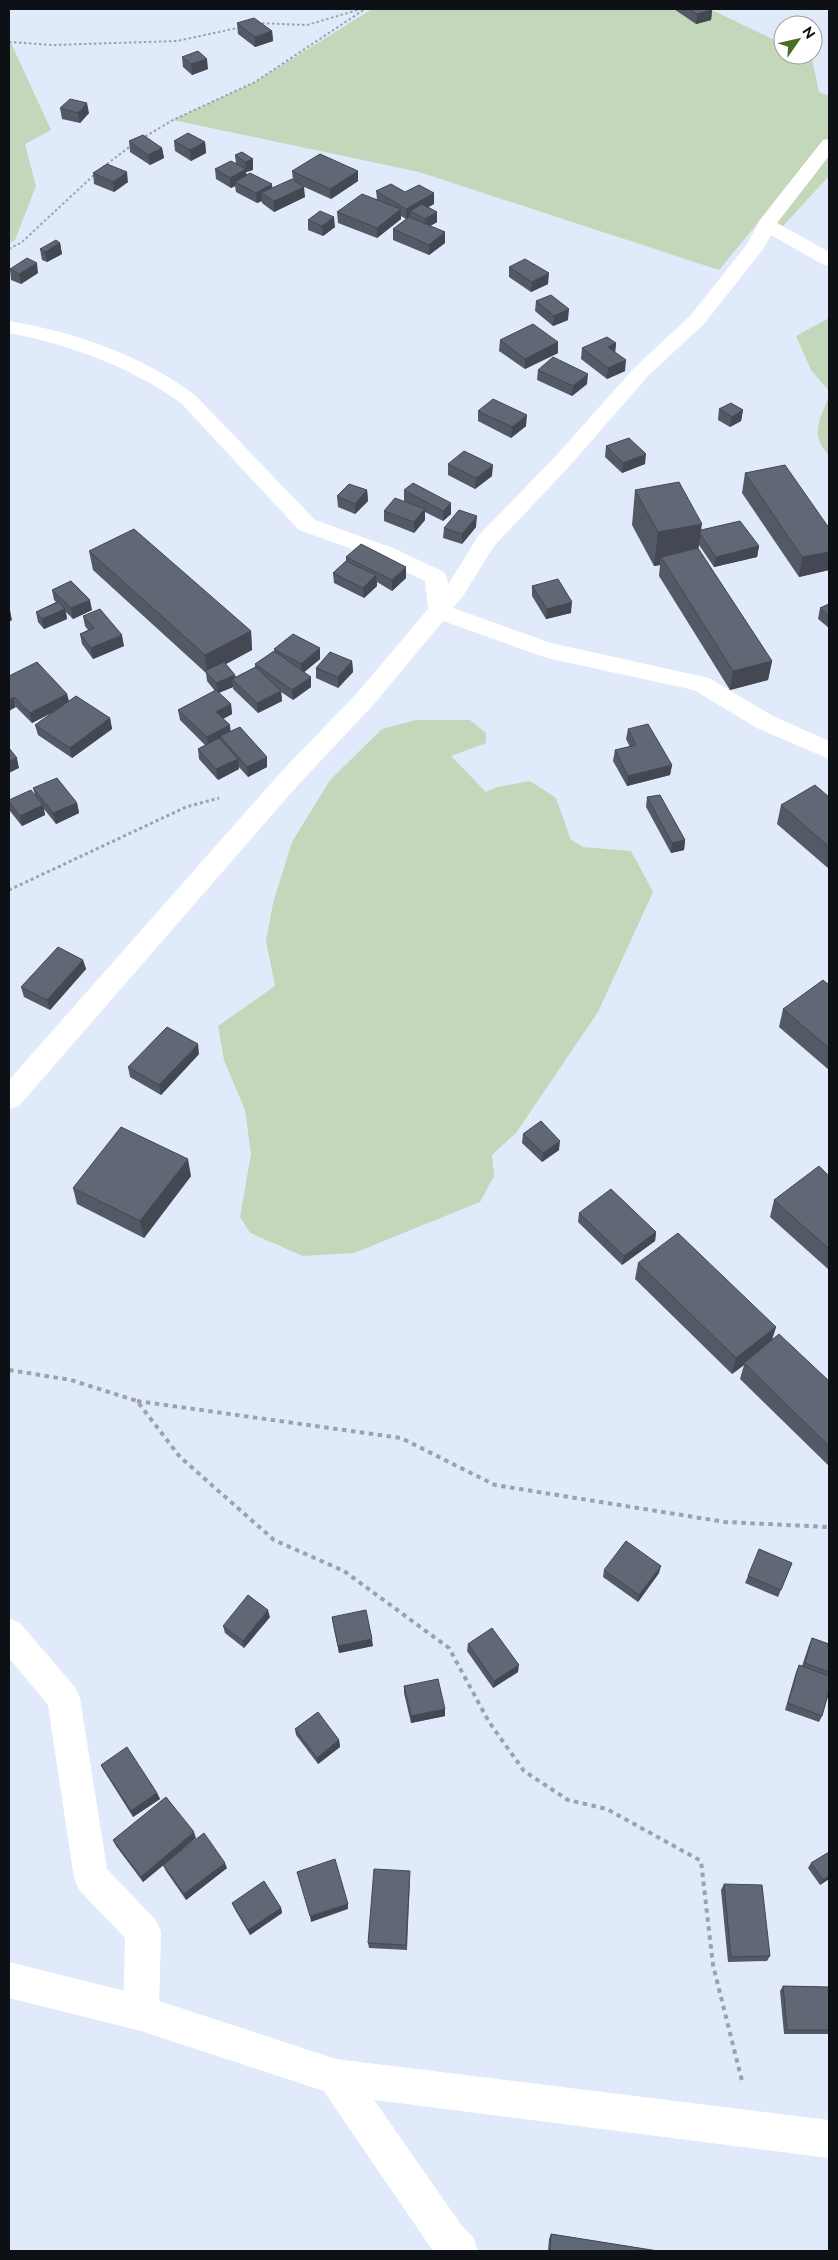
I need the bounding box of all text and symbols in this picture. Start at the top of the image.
north arrow [773,15,823,65]
text: N [799,24,818,42]

